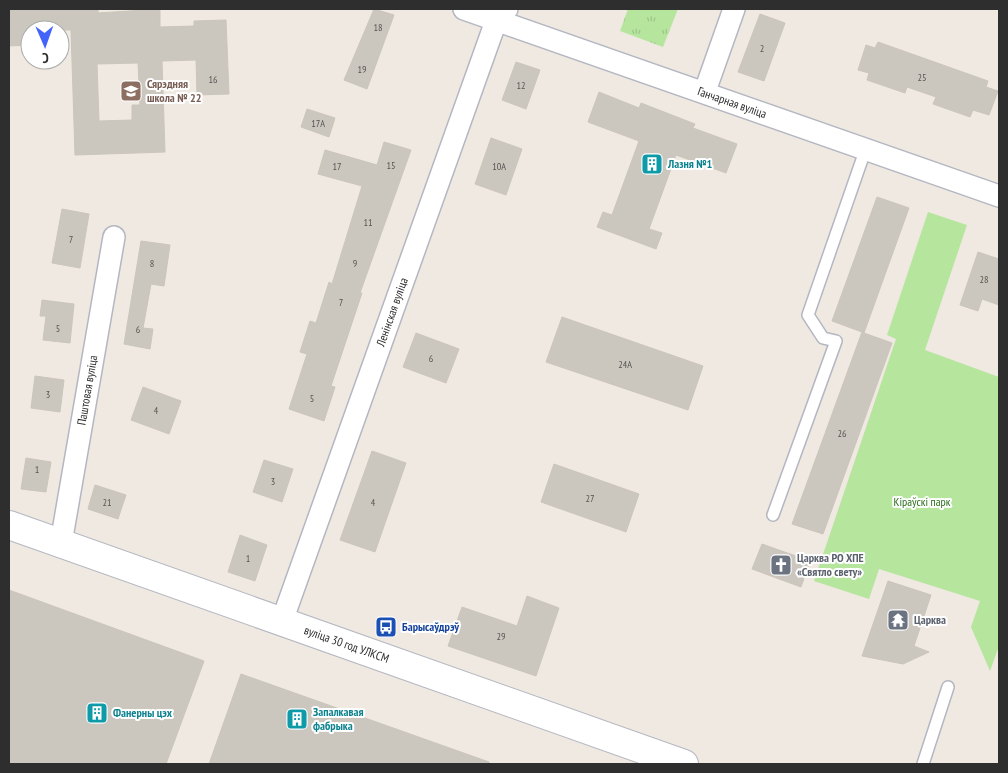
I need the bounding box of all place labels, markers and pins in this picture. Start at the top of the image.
place label: Сярэдняя школа № 22 [147,76,201,105]
school or university icon: Сярэдняя школа № 22 [119,79,143,103]
building icon: Лазня №1 [640,152,664,176]
place label: Лазня №1 [667,156,713,171]
place label: Царква РО ХПЕ «Святло свету» [797,550,864,579]
church icon: Царква РО ХПЕ «Святло свету» [769,553,793,577]
temple icon: Царква [886,608,910,632]
place label: Царква [914,612,946,627]
bus stop icon: Барысаўдрэў [374,615,398,639]
place label: Барысаўдрэў [402,619,459,634]
building icon: Фанерны цэх [85,701,109,725]
place label: Запалкавая фабрыка [313,704,364,733]
place label: Фанерны цэх [113,705,173,720]
building icon: Запалкавая фабрыка [285,707,309,731]

